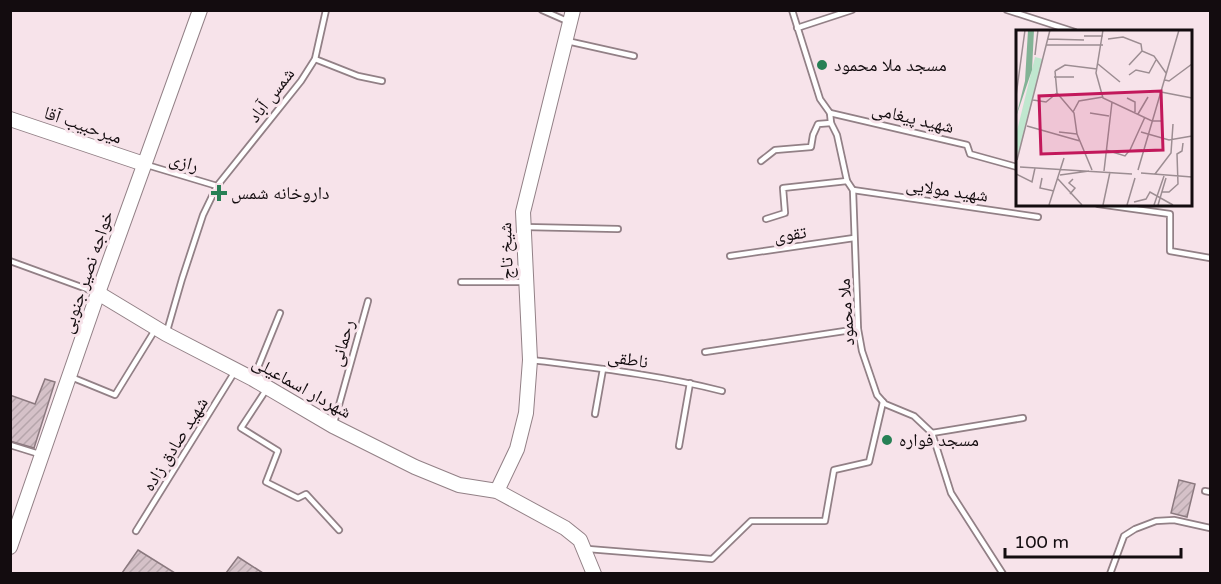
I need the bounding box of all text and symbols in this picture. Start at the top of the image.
inset map [1016,30,1191,206]
place label: مسجد ملا محمود [834,54,947,76]
marker: مسجد ملا محمود [815,58,829,72]
street label: شمس آباد [243,63,299,127]
street label: شهید پیغامی [870,98,956,138]
street label: میرحبیب آقا [41,101,125,149]
street label: رازی [167,147,201,177]
street label: شهید مولایی [904,173,990,207]
place label: داروخانه شمس [231,182,329,204]
marker: داروخانه شمس [212,186,226,200]
street label: خواجه نصیر جنوبی [56,208,118,336]
street label: تقوی [772,221,808,247]
street label: شیخ تاج [494,222,519,280]
street label: ملا محمود [833,278,859,346]
street label: رحمانی [325,317,359,369]
street label: ناطقی [606,345,650,373]
street label: شهردار اسماعیلی [249,351,355,423]
street label: شهید صادق زاده [137,393,213,495]
place label: مسجد فواره [899,429,979,451]
marker: مسجد فواره [880,433,894,447]
scale bar [1005,521,1180,559]
text: 100 m [1014,531,1069,553]

